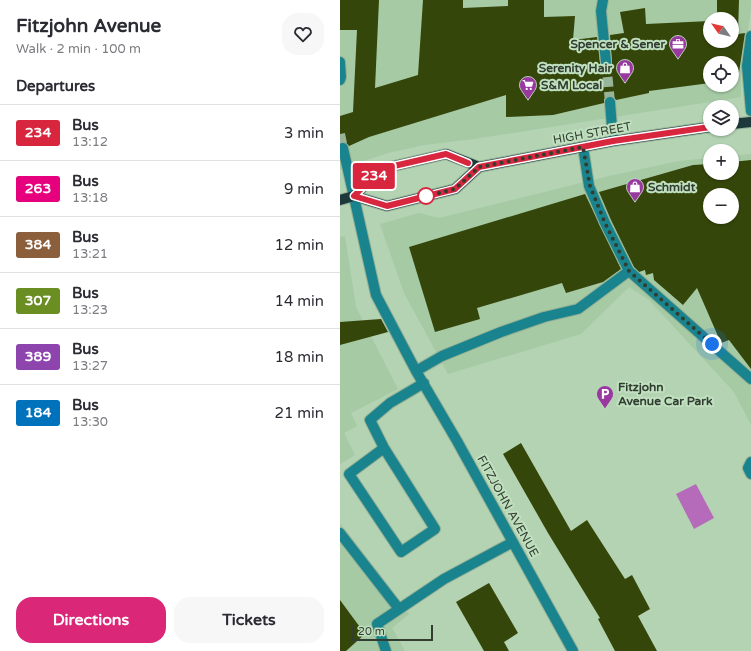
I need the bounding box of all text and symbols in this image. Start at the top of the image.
north arrow [703,12,739,48]
map controls [703,12,739,224]
button: heart [282,13,324,55]
text: Fitzjohn Avenue [16,15,161,37]
office icon: Spencer & Sener [668,34,688,59]
place label: Spencer & Sener [570,37,665,52]
text: Walk · 2 min · 100 m [16,41,141,57]
button: locate [703,56,739,92]
shop icon: Serenity Hair [615,58,635,83]
place label: Serenity Hair [539,61,612,76]
supermarket icon: S&M Local [518,75,538,100]
text: Departures [16,77,95,95]
place label: S&M Local [541,78,602,92]
button: layers [703,100,739,136]
text: Bus [72,116,99,134]
street label: HIGH STREET [552,119,633,147]
text: 234 [25,124,51,141]
text: 3 min [284,124,324,142]
text: 13:12 [72,134,108,150]
button: + [703,144,739,180]
line badge: 234 [351,163,397,189]
text: 234 [361,167,387,184]
text: Bus [72,172,99,190]
shop icon: Schmidt [625,177,645,202]
text: 263 [25,180,51,197]
text: 9 min [284,180,324,198]
place label: Schmidt [648,180,696,194]
unlabelled marker [417,187,435,205]
button: − [703,188,739,224]
text: 13:18 [72,190,108,206]
text: Bus [72,228,99,246]
text: 384 [25,236,51,253]
text: 12 min [275,236,324,254]
text: 13:21 [72,246,108,262]
text: Bus [72,284,99,302]
text: 307 [25,292,51,309]
text: 14 min [275,292,324,310]
text: 13:23 [72,302,108,318]
your location [702,334,722,354]
text: Bus [72,340,99,358]
text: 389 [25,348,51,365]
text: 18 min [275,348,324,366]
text: 13:27 [72,358,108,374]
place label: Fitzjohn Avenue Car Park [618,380,713,408]
parking icon: Fitzjohn Avenue Car Park [595,384,615,409]
text: Bus [72,396,99,414]
text: 184 [25,404,51,421]
text: 21 min [275,404,324,422]
text: 13:30 [72,414,108,430]
street label: FITZJOHN AVENUE [474,453,542,559]
button: Directions [16,597,166,643]
button: Tickets [174,597,324,643]
scale bar [352,623,433,642]
text: 20 m [358,625,385,638]

